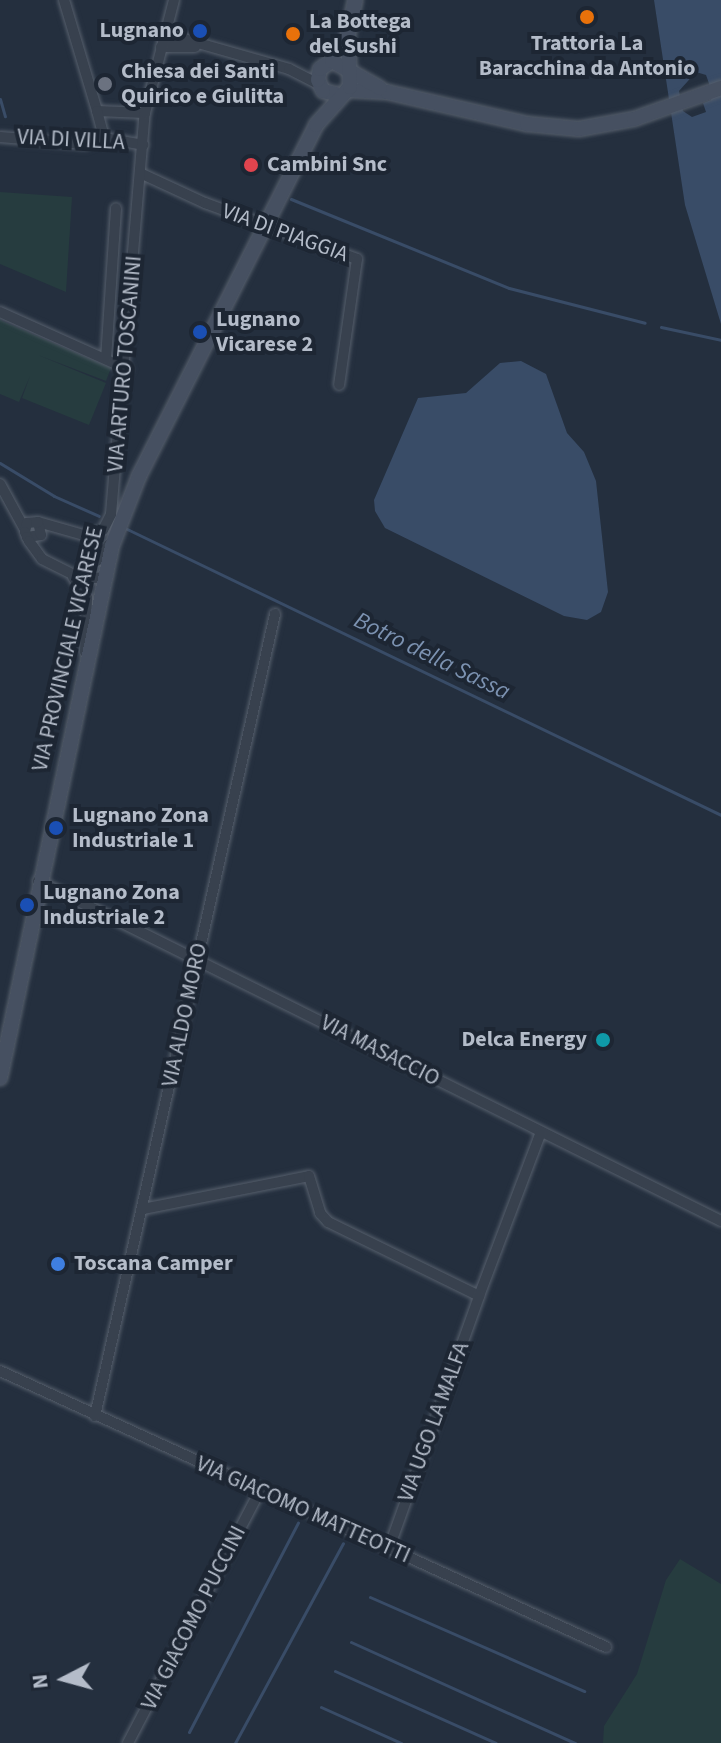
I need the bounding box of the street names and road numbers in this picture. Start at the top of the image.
street label: VIA DI VILLA [17,124,125,156]
street label: VIA DI PIAGGIA [218,198,352,268]
street label: VIA ARTURO TOSCANINI [102,255,148,473]
street label: VIA PROVINCIALE VICARESE [27,524,109,774]
street label: VIA ALDO MORO [157,941,213,1089]
street label: VIA MASACCIO [316,1010,444,1092]
street label: VIA UGO LA MALFA [393,1339,475,1505]
street label: VIA GIACOMO MATTEOTTI [192,1451,414,1569]
street label: VIA GIACOMO PUCCINI [136,1522,252,1714]

